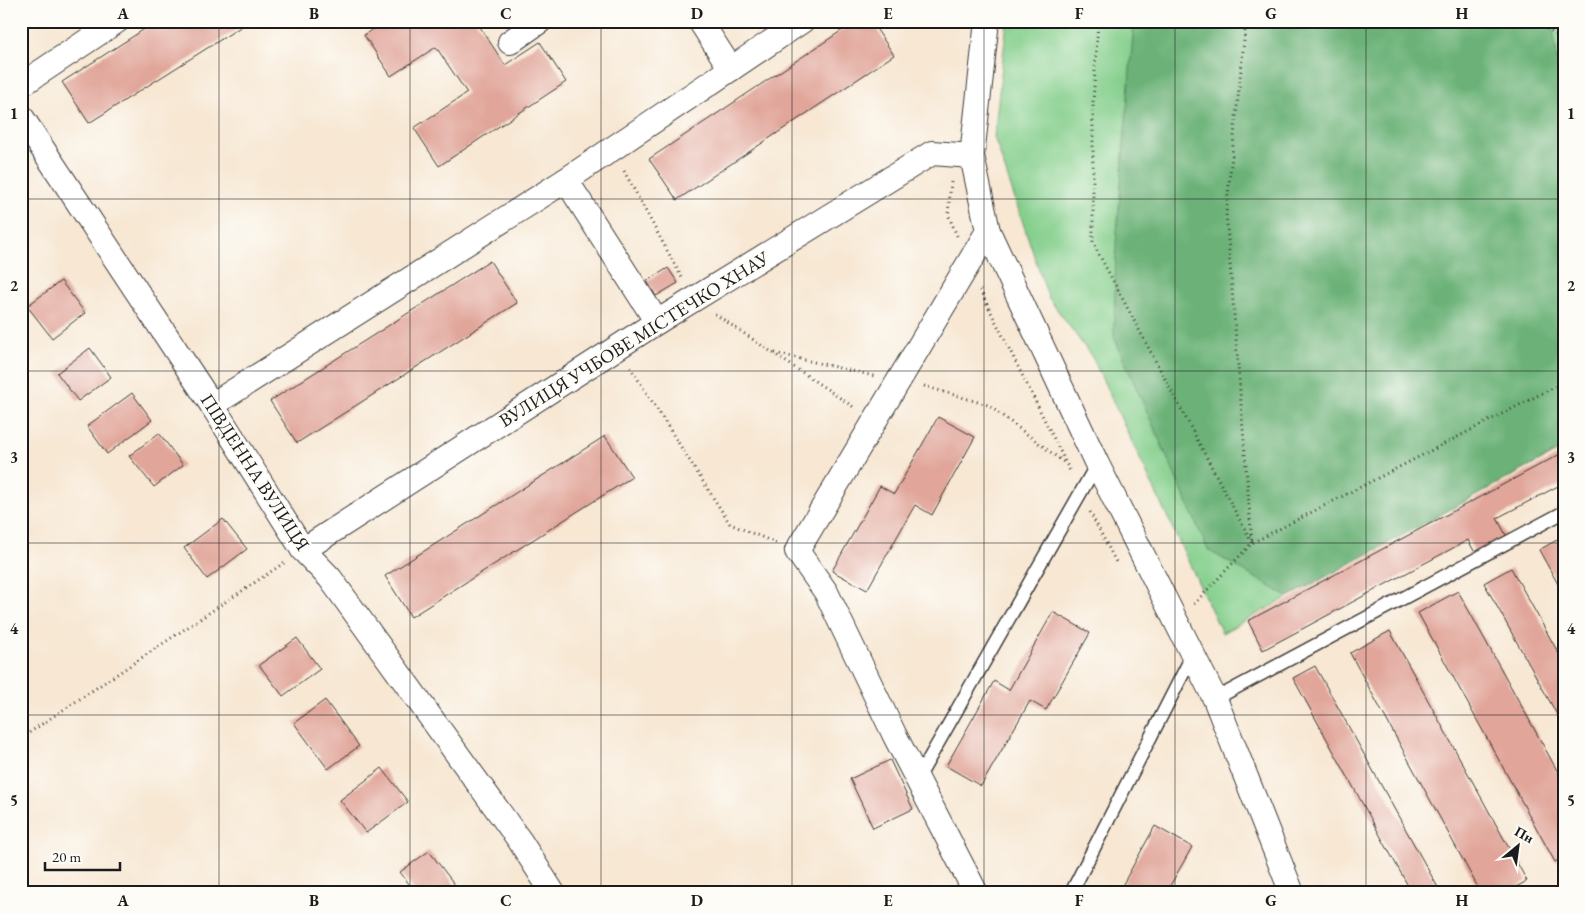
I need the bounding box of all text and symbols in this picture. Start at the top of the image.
text: A [116,3,129,24]
text: B [309,3,319,24]
text: C [500,3,512,24]
text: D [691,3,703,24]
text: E [883,3,893,24]
text: F [1075,3,1084,24]
text: G [1265,3,1277,24]
text: H [1456,3,1469,24]
text: 1 [10,103,18,124]
text: 1 [1567,103,1575,124]
street label: ВУЛИЦЯ УЧБОВЕ МІСТЕЧКО ХНАУ [494,245,775,433]
text: 2 [10,275,19,296]
text: 2 [1567,275,1576,296]
street label: ПІВДЕННА ВУЛИЦЯ [195,389,315,556]
text: 3 [10,447,18,468]
text: 3 [1567,447,1575,468]
text: 4 [10,618,19,639]
text: 4 [1567,618,1576,639]
text: 5 [10,790,18,811]
text: 5 [1567,790,1575,811]
north arrow [1492,822,1542,872]
text: Пн [1512,822,1537,847]
scale bar [45,839,120,871]
text: 20 m [52,847,81,866]
text: A [116,890,129,911]
text: B [309,890,319,911]
text: C [500,890,512,911]
text: D [691,890,703,911]
text: E [883,890,893,911]
text: F [1075,890,1084,911]
text: G [1265,890,1277,911]
text: H [1456,890,1469,911]

